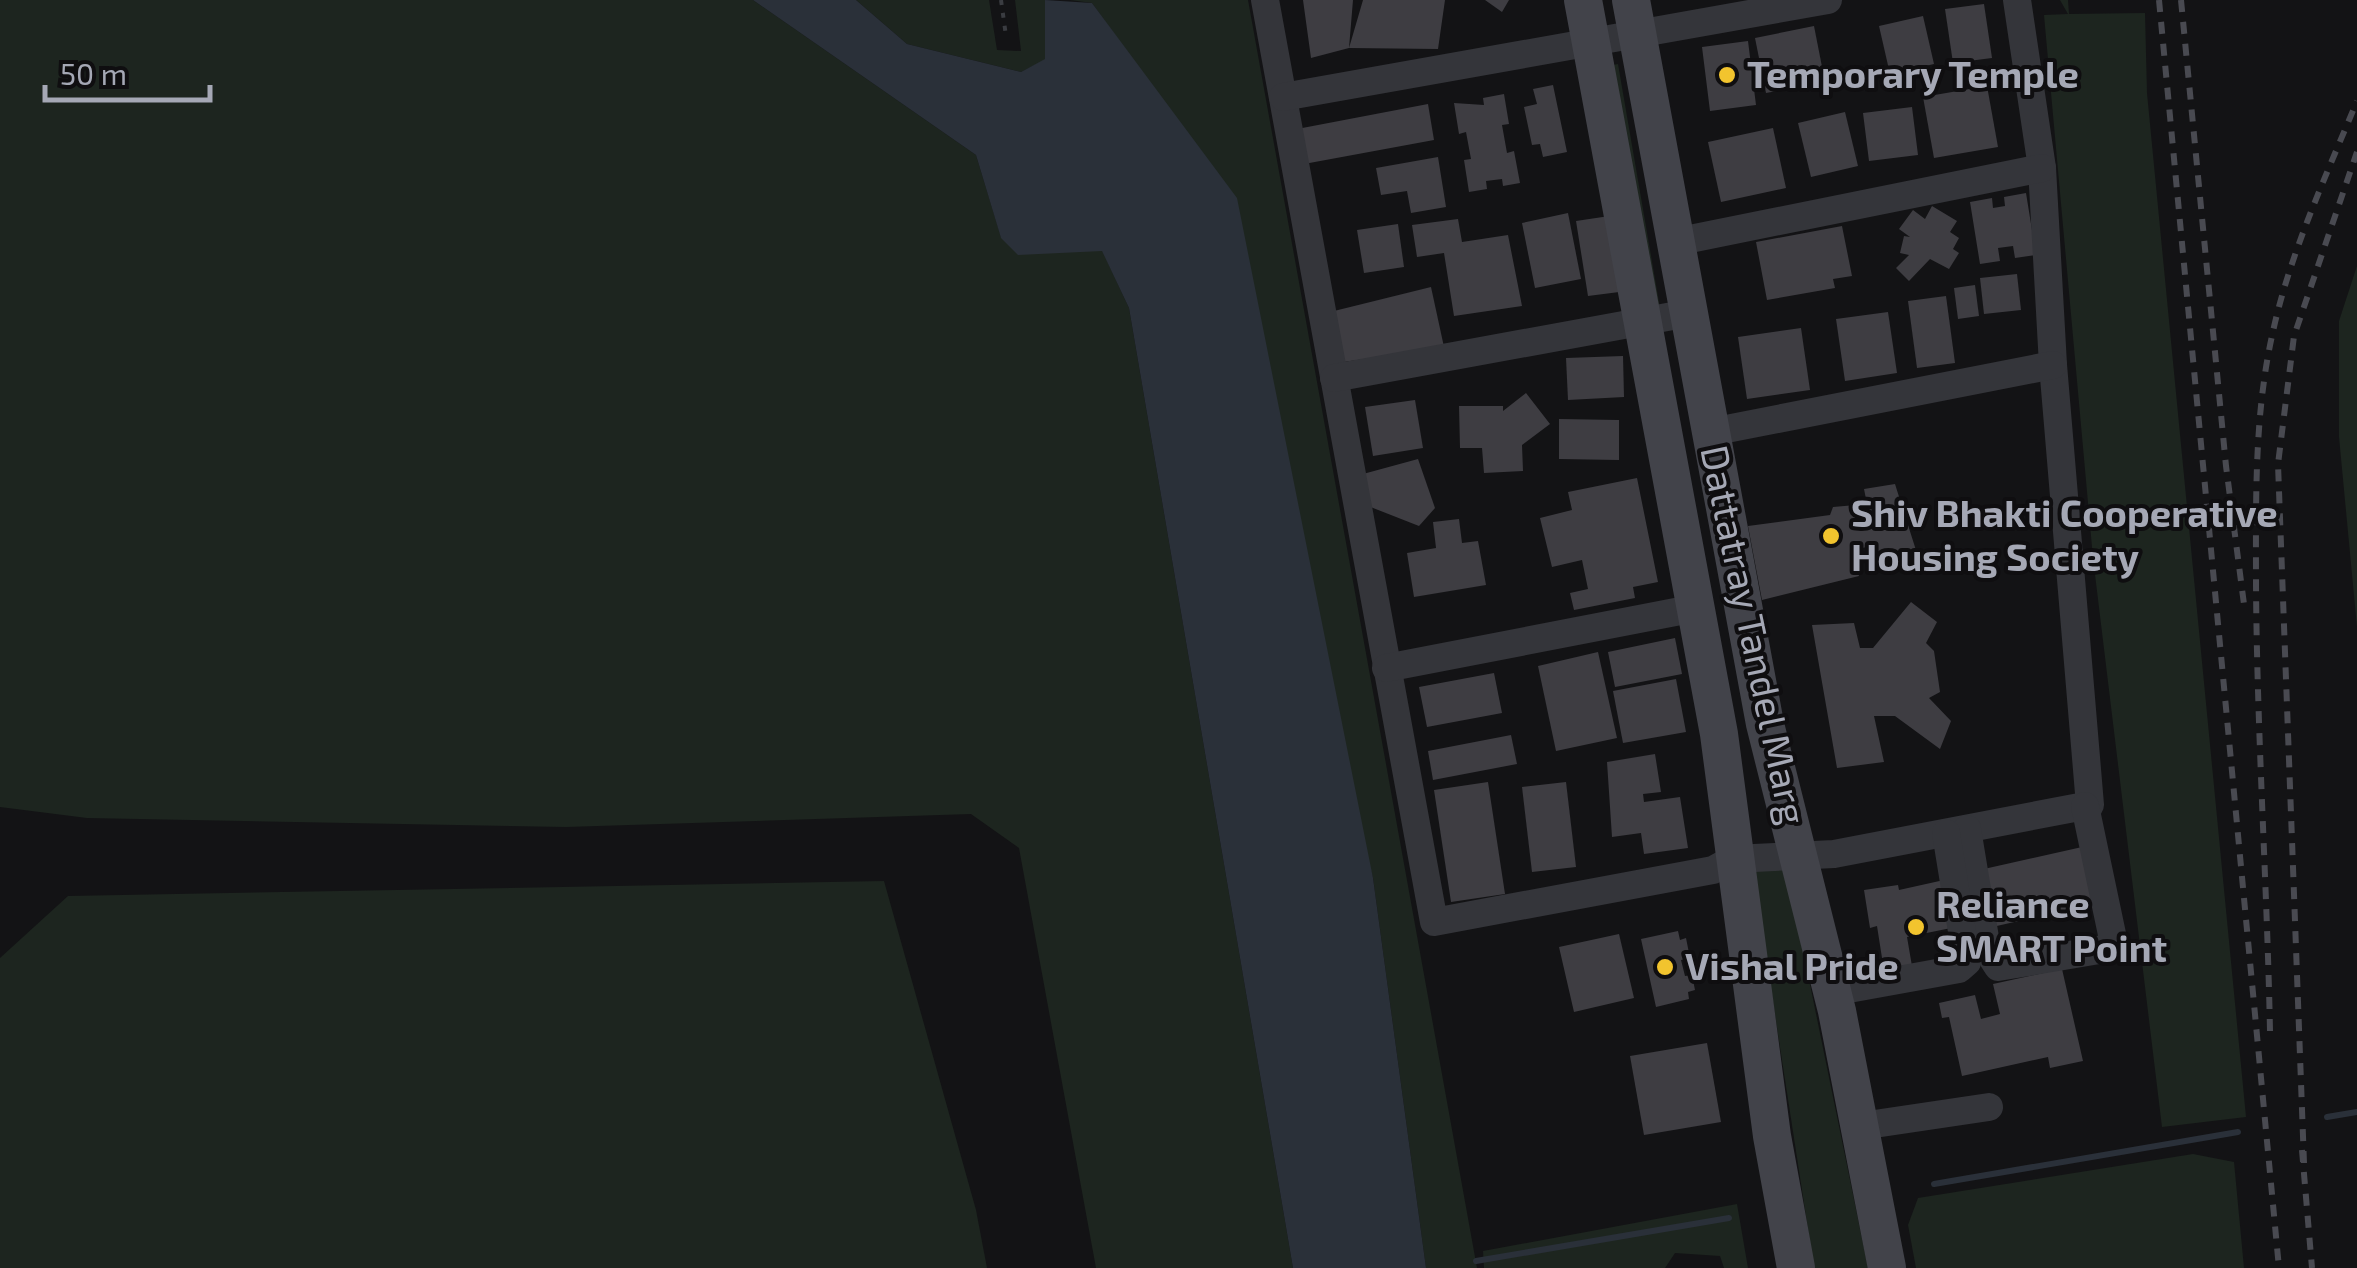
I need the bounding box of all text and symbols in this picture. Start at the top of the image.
scale bar [45,40,210,102]
place label: Temporary Temple [1747,50,2079,96]
text: 50 m [60,55,127,91]
marker: Temporary Temple [1716,64,1738,86]
street label: Dattatray Tandel Marg [1692,441,1818,828]
place label: Shiv Bhakti Cooperative Housing Society [1851,489,2278,579]
marker: Shiv Bhakti Cooperative Housing Society [1820,525,1842,547]
place label: Reliance SMART Point [1936,880,2167,970]
marker: Reliance SMART Point [1905,916,1927,938]
place label: Vishal Pride [1685,942,1899,988]
marker: Vishal Pride [1654,956,1676,978]

